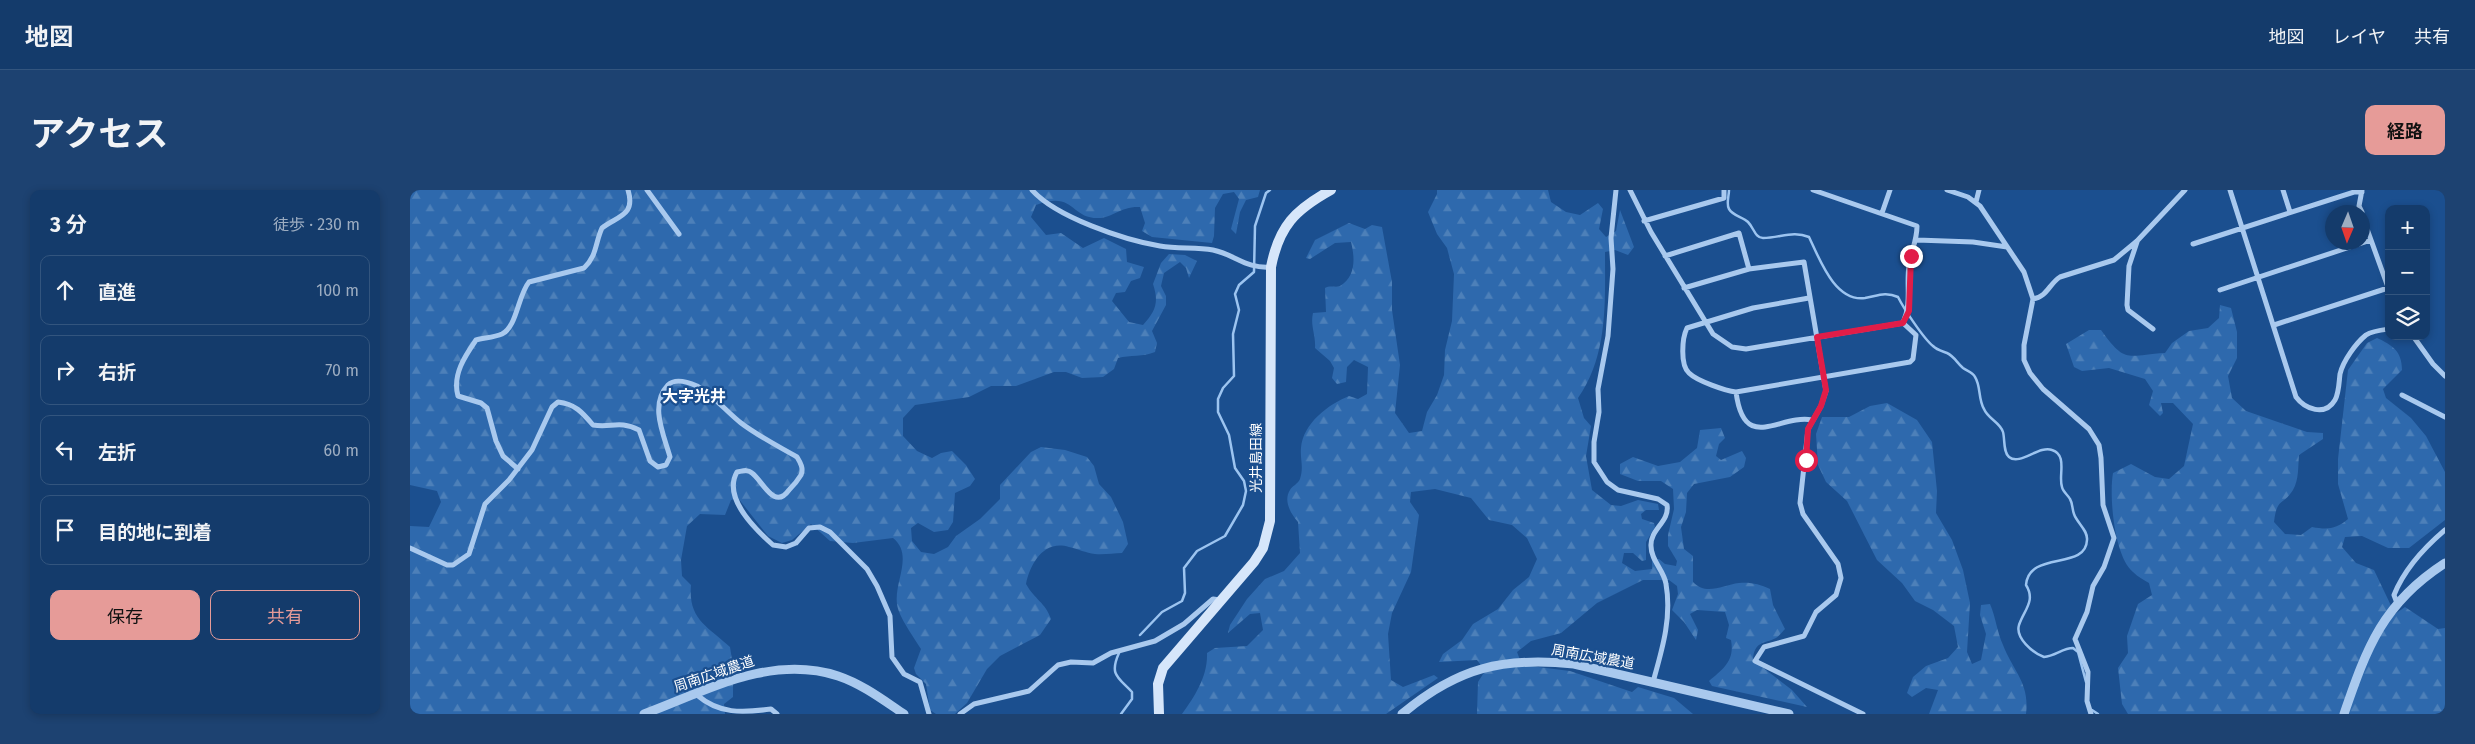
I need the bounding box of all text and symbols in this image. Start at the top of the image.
text: 地図 [25,23,73,51]
text: 地図 [2269,26,2305,48]
text: レイヤ [2333,26,2386,48]
text: 共有 [2414,26,2450,48]
button: 経路 [2365,105,2445,155]
text: アクセス [30,113,168,155]
north arrow [2325,205,2370,250]
map controls [2385,205,2430,340]
button: + [2385,205,2430,250]
text: 3 分 [50,212,87,238]
text: 徒歩 · 230 m [273,215,360,234]
route end [1900,245,1923,268]
button: − [2385,250,2430,295]
icon: ahead [51,276,79,304]
text: 直進 [98,281,136,304]
text: 100 m [316,281,359,300]
button: layers [2385,295,2430,340]
icon: right [51,356,79,384]
text: 右折 [98,361,136,384]
text: 70 m [325,361,359,380]
district label: 大字光井 [662,387,726,406]
street label: 光井島田線 [1248,423,1265,493]
icon: left [51,436,79,464]
text: 左折 [98,441,136,464]
text: 60 m [324,441,359,460]
route start [1795,449,1818,472]
icon: arrive [51,516,79,544]
text: 目的地に到着 [98,521,212,544]
button: 保存 [50,590,200,640]
button: 共有 [210,590,360,640]
street label: 周南広域農道 [1550,641,1636,673]
street label: 周南広域農道 [672,652,756,696]

